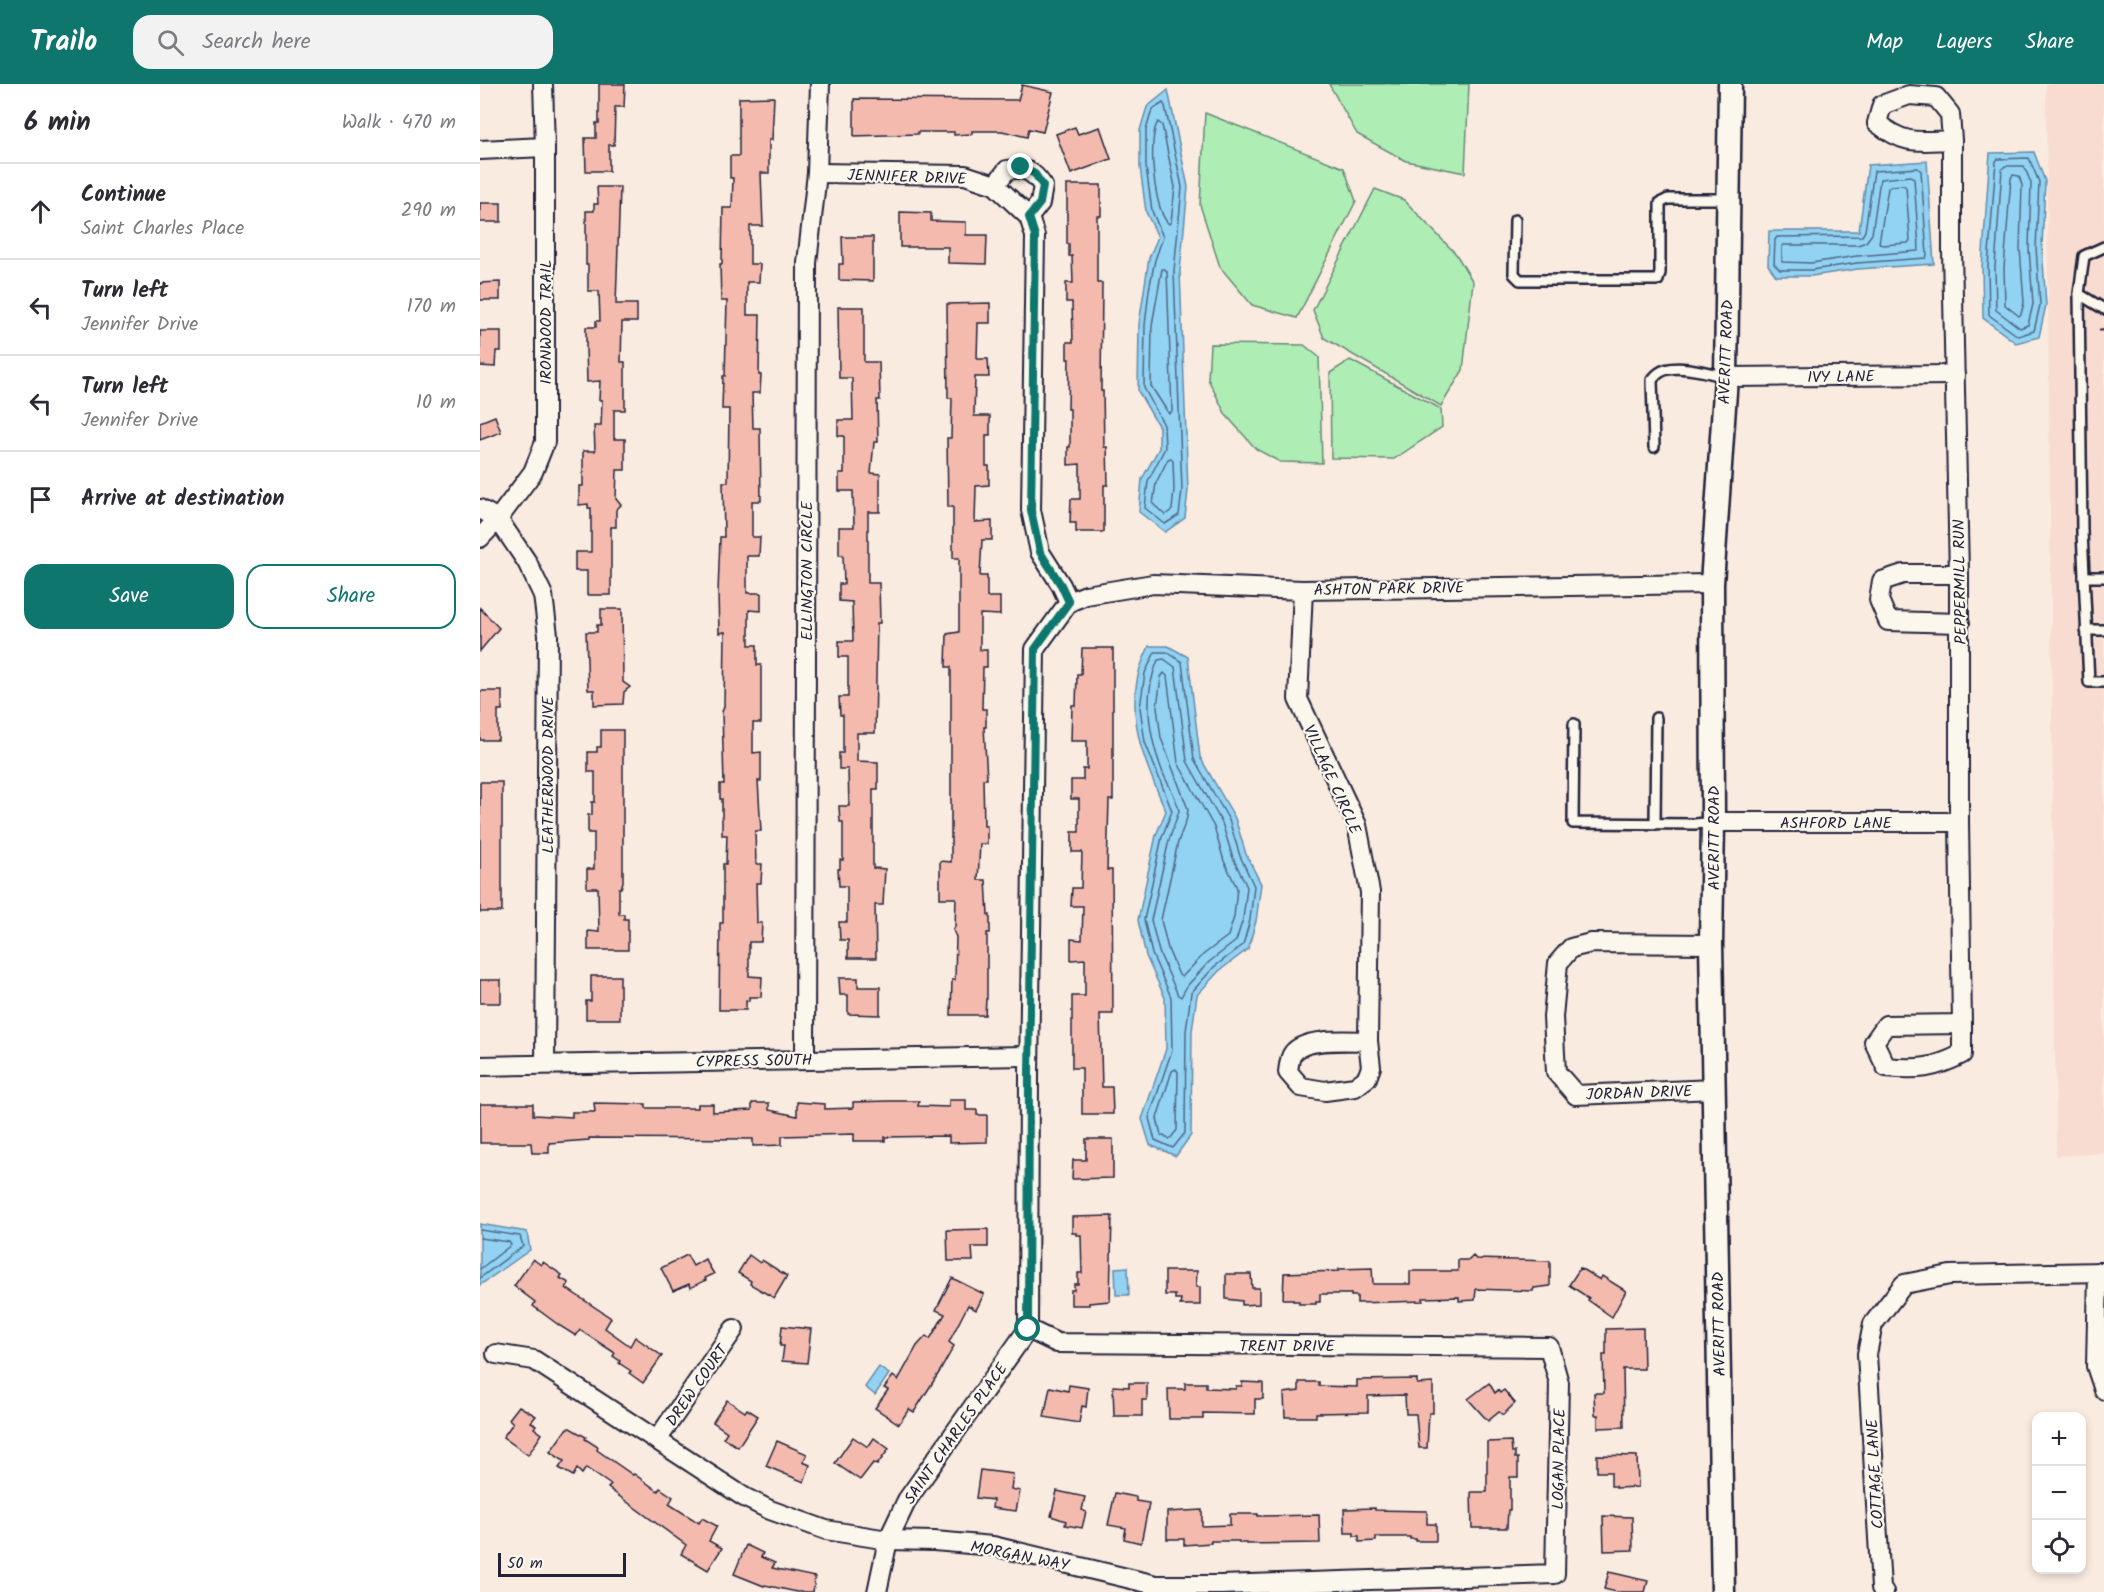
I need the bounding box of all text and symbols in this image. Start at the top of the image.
search box [133,15,553,69]
text: Trailo [30,20,97,65]
text: Search here [202,25,311,60]
icon: search [154,26,187,59]
text: Map [1866,26,1903,59]
text: Layers [1936,26,1992,59]
text: Share [2025,26,2074,59]
text: 6 min [24,102,91,144]
text: Walk · 470 m [342,107,456,139]
route end [1007,153,1033,179]
street label: JENNIFER DRIVE [847,163,968,192]
text: Continue [81,178,166,213]
icon: ahead [24,195,57,228]
text: 290 m [401,195,456,227]
text: Saint Charles Place [81,213,244,245]
street label: IRONWOOD TRAIL [534,259,559,385]
text: Turn left [81,274,168,309]
icon: left [24,291,57,324]
text: 170 m [407,291,456,323]
street label: AVERITT ROAD [1712,299,1741,405]
text: Jennifer Drive [81,309,198,341]
street label: IVY LANE [1807,364,1876,391]
text: Turn left [81,370,168,405]
icon: left [24,387,57,420]
text: 10 m [416,387,456,419]
text: Jennifer Drive [81,405,198,437]
text: Arrive at destination [81,482,284,517]
icon: arrive [24,483,57,516]
street label: ELLINGTON CIRCLE [795,501,820,641]
street label: PEPPERMILL RUN [1947,519,1974,645]
button: Save [24,564,234,629]
button: Share [246,564,456,629]
street label: ASHTON PARK DRIVE [1313,576,1465,603]
street label: LEATHERWOOD DRIVE [536,696,561,854]
street label: VILLAGE CIRCLE [1296,721,1367,839]
street label: AVERITT ROAD [1702,786,1727,890]
street label: ASHFORD LANE [1780,811,1893,836]
street label: CYPRESS SOUTH [695,1048,813,1075]
street label: JORDAN DRIVE [1585,1079,1693,1108]
street label: AVERITT ROAD [1706,1271,1733,1377]
route start [1014,1315,1040,1341]
street label: TRENT DRIVE [1239,1334,1335,1359]
street label: DREW COURT [660,1339,735,1432]
street label: SAINT CHARLES PLACE [898,1358,1015,1510]
street label: LOGAN PLACE [1546,1407,1573,1510]
map controls [2032,1412,2086,1574]
button: + [2032,1412,2086,1466]
street label: COTTAGE LANE [1860,1417,1891,1530]
button: − [2032,1466,2086,1520]
button: locate [2032,1520,2086,1574]
street label: MORGAN WAY [968,1535,1072,1578]
scale bar [498,1550,626,1578]
text: 50 m [507,1551,543,1576]

